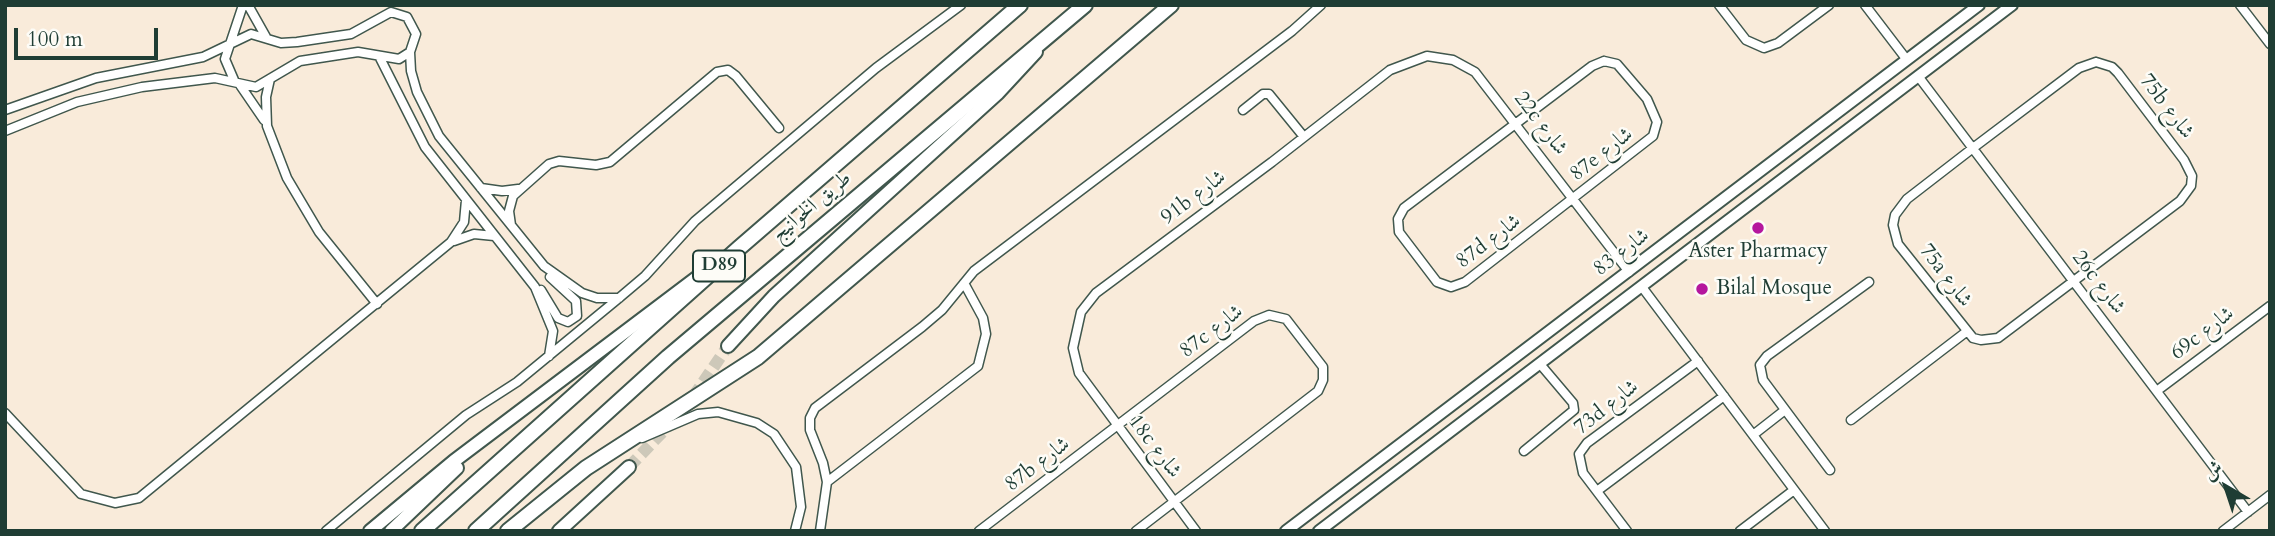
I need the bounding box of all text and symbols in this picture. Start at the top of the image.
scale bar [18,14,161,58]
text: 100 m [27,25,83,54]
street label: 75b شارع [2133,70,2199,144]
street label: 22c شارع [1508,87,1572,161]
street label: 87e شارع [1565,123,1639,187]
street label: 91b شارع [1157,165,1231,231]
street label: طريق الخوانيج [767,166,857,248]
street label: 87d شارع [1452,209,1526,275]
marker: Aster Pharmacy [1750,220,1766,236]
street label: شارع 83 [1589,224,1655,282]
place label: Aster Pharmacy [1688,239,1828,265]
street label: 75a شارع [1913,239,1977,313]
street label: 26c شارع [2066,246,2130,320]
road number: D89 [693,250,745,282]
place label: Bilal Mosque [1716,276,1832,302]
marker: Bilal Mosque [1694,281,1710,297]
street label: 87c شارع [1175,300,1249,364]
street label: 69c شارع [2166,302,2240,366]
street label: 73d شارع [1570,375,1644,441]
street label: 18c شارع [1122,410,1186,484]
street label: 87b شارع [1001,432,1075,498]
north arrow [2191,452,2261,522]
text: ش [2197,455,2228,487]

